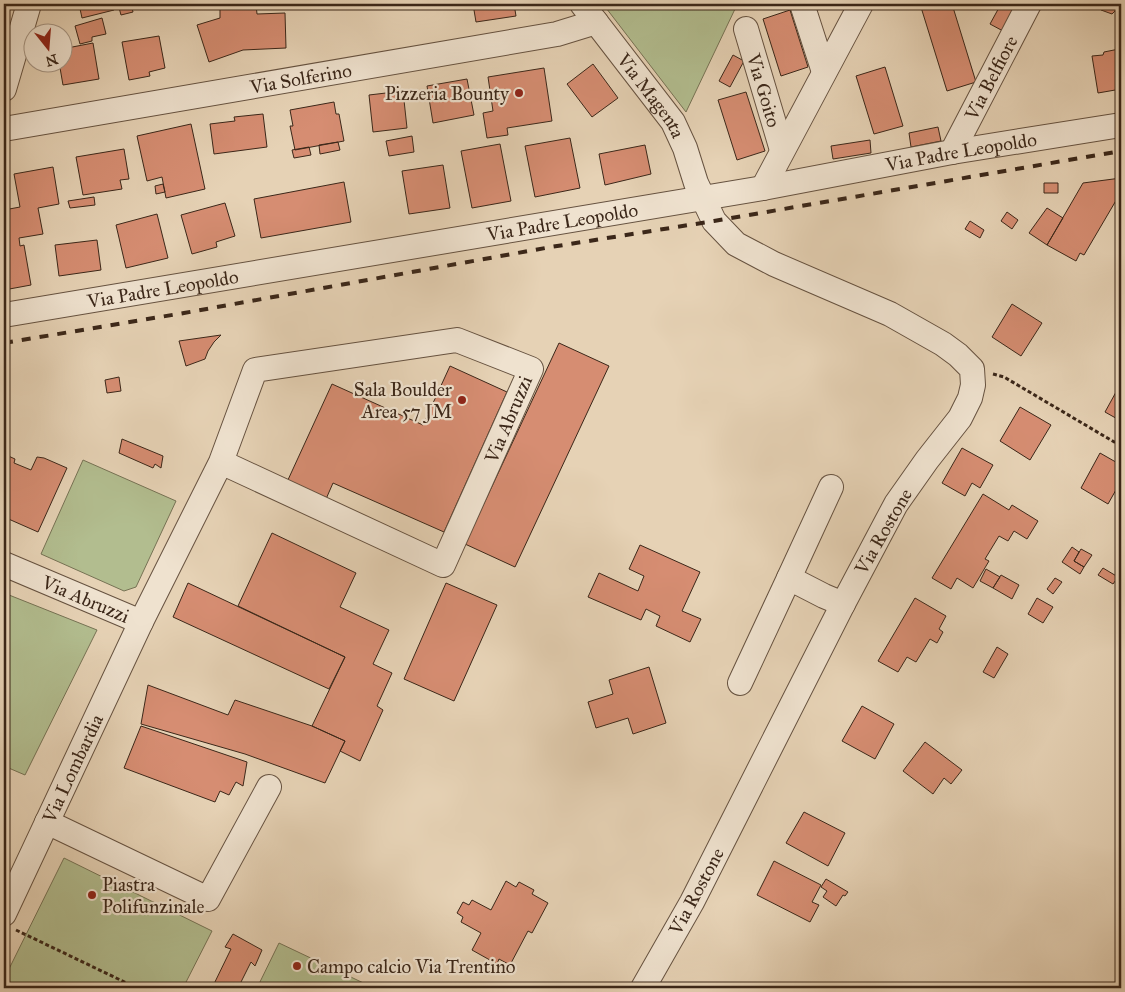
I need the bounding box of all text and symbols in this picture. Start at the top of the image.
north arrow [22,22,72,72]
street label: Via Belfiore [959,32,1023,125]
street label: Via Magenta [612,48,690,142]
text: N [43,50,60,70]
street label: Via Goito [742,50,786,130]
street label: Via Solferino [247,58,354,99]
place label: Pizzeria Bounty [385,82,510,105]
marker: Pizzeria Bounty [513,87,525,99]
street label: Via Padre Leopoldo [883,128,1039,177]
street label: Via Padre Leopoldo [484,198,640,246]
street label: Via Padre Leopoldo [85,265,240,313]
street label: Via Abruzzi [479,372,537,467]
place label: Sala Boulder Area 57 JM [354,378,453,424]
marker: Sala Boulder Area 57 JM [456,394,468,406]
street label: Via Rostone [849,484,917,579]
street label: Via Abruzzi [38,570,133,628]
street label: Via Lombardia [37,710,109,827]
street label: Via Rostone [664,844,729,939]
place label: Piastra Polifunzinale [102,873,205,918]
marker: Piastra Polifunzinale [86,889,98,901]
place label: Campo calcio Via Trentino [307,955,516,978]
marker: Campo calcio Via Trentino [291,960,303,972]

